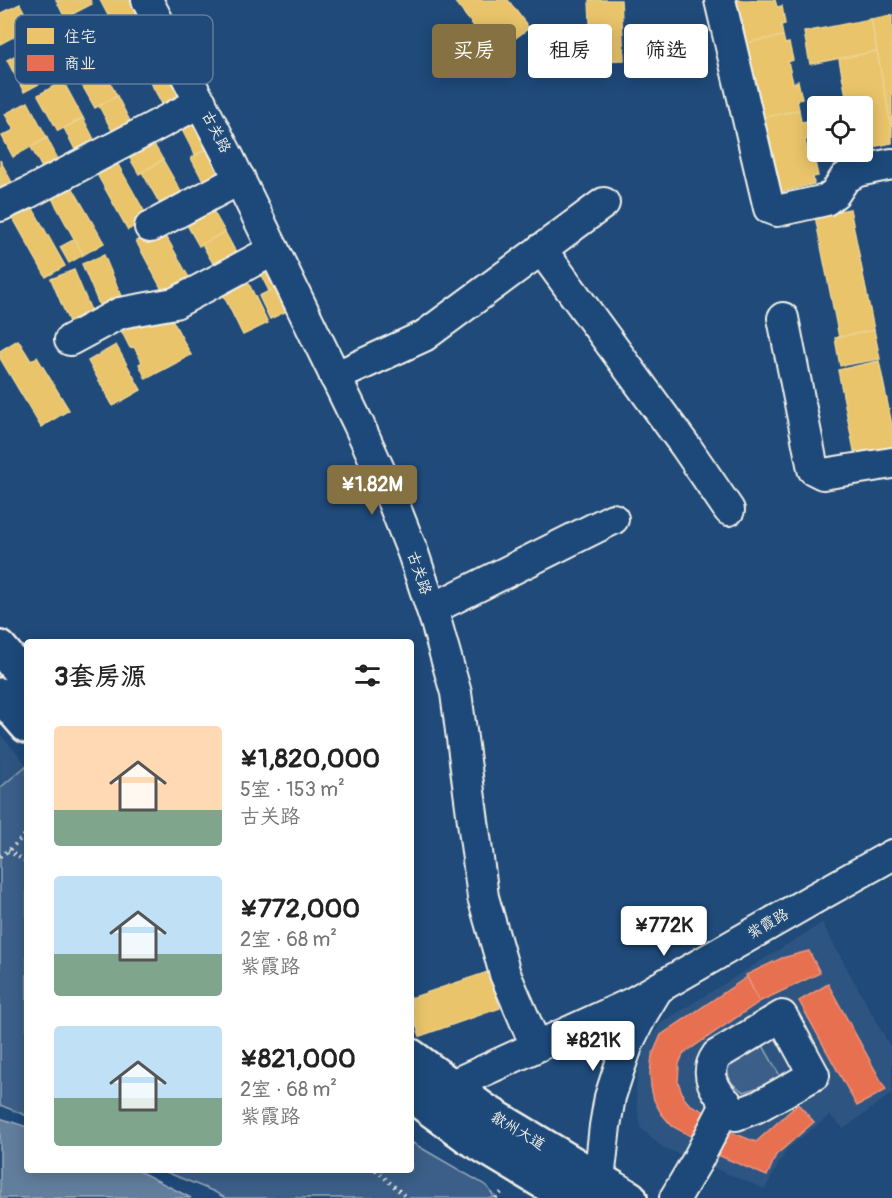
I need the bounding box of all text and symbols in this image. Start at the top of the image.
legend [15,15,213,84]
chip: 买房 [432,24,516,78]
chip: 租房 [528,24,612,78]
chip: 筛选 [624,24,708,78]
text: 住宅 [64,27,96,47]
text: 商业 [64,54,96,74]
map controls [807,96,873,162]
button: locate [807,96,873,162]
street label: 古关路 [197,108,235,156]
pin: ¥1.82M [323,465,421,516]
text: ¥1.82M [341,472,403,497]
street label: 古关路 [403,549,435,597]
icon: filters [351,659,384,692]
text: 3套房源 [54,661,147,693]
text: ¥1,820,000 [240,743,380,775]
icon: home [102,750,174,822]
text: 5室 · 153 m² [240,777,345,802]
text: 古关路 [240,804,300,829]
text: ¥772,000 [240,893,360,925]
icon: home [102,900,174,972]
street label: 紫霞路 [744,905,792,943]
pin: ¥772K [622,906,706,957]
text: ¥772K [635,913,693,938]
text: 2室 · 68 m² [240,927,337,952]
text: 紫霞路 [240,954,300,979]
pin: ¥821K [551,1021,635,1072]
text: ¥821K [565,1028,621,1053]
text: ¥821,000 [240,1043,356,1075]
icon: home [102,1050,174,1122]
text: 2室 · 68 m² [240,1077,337,1102]
text: 紫霞路 [240,1104,300,1129]
street label: 歙州大道 [487,1107,549,1155]

